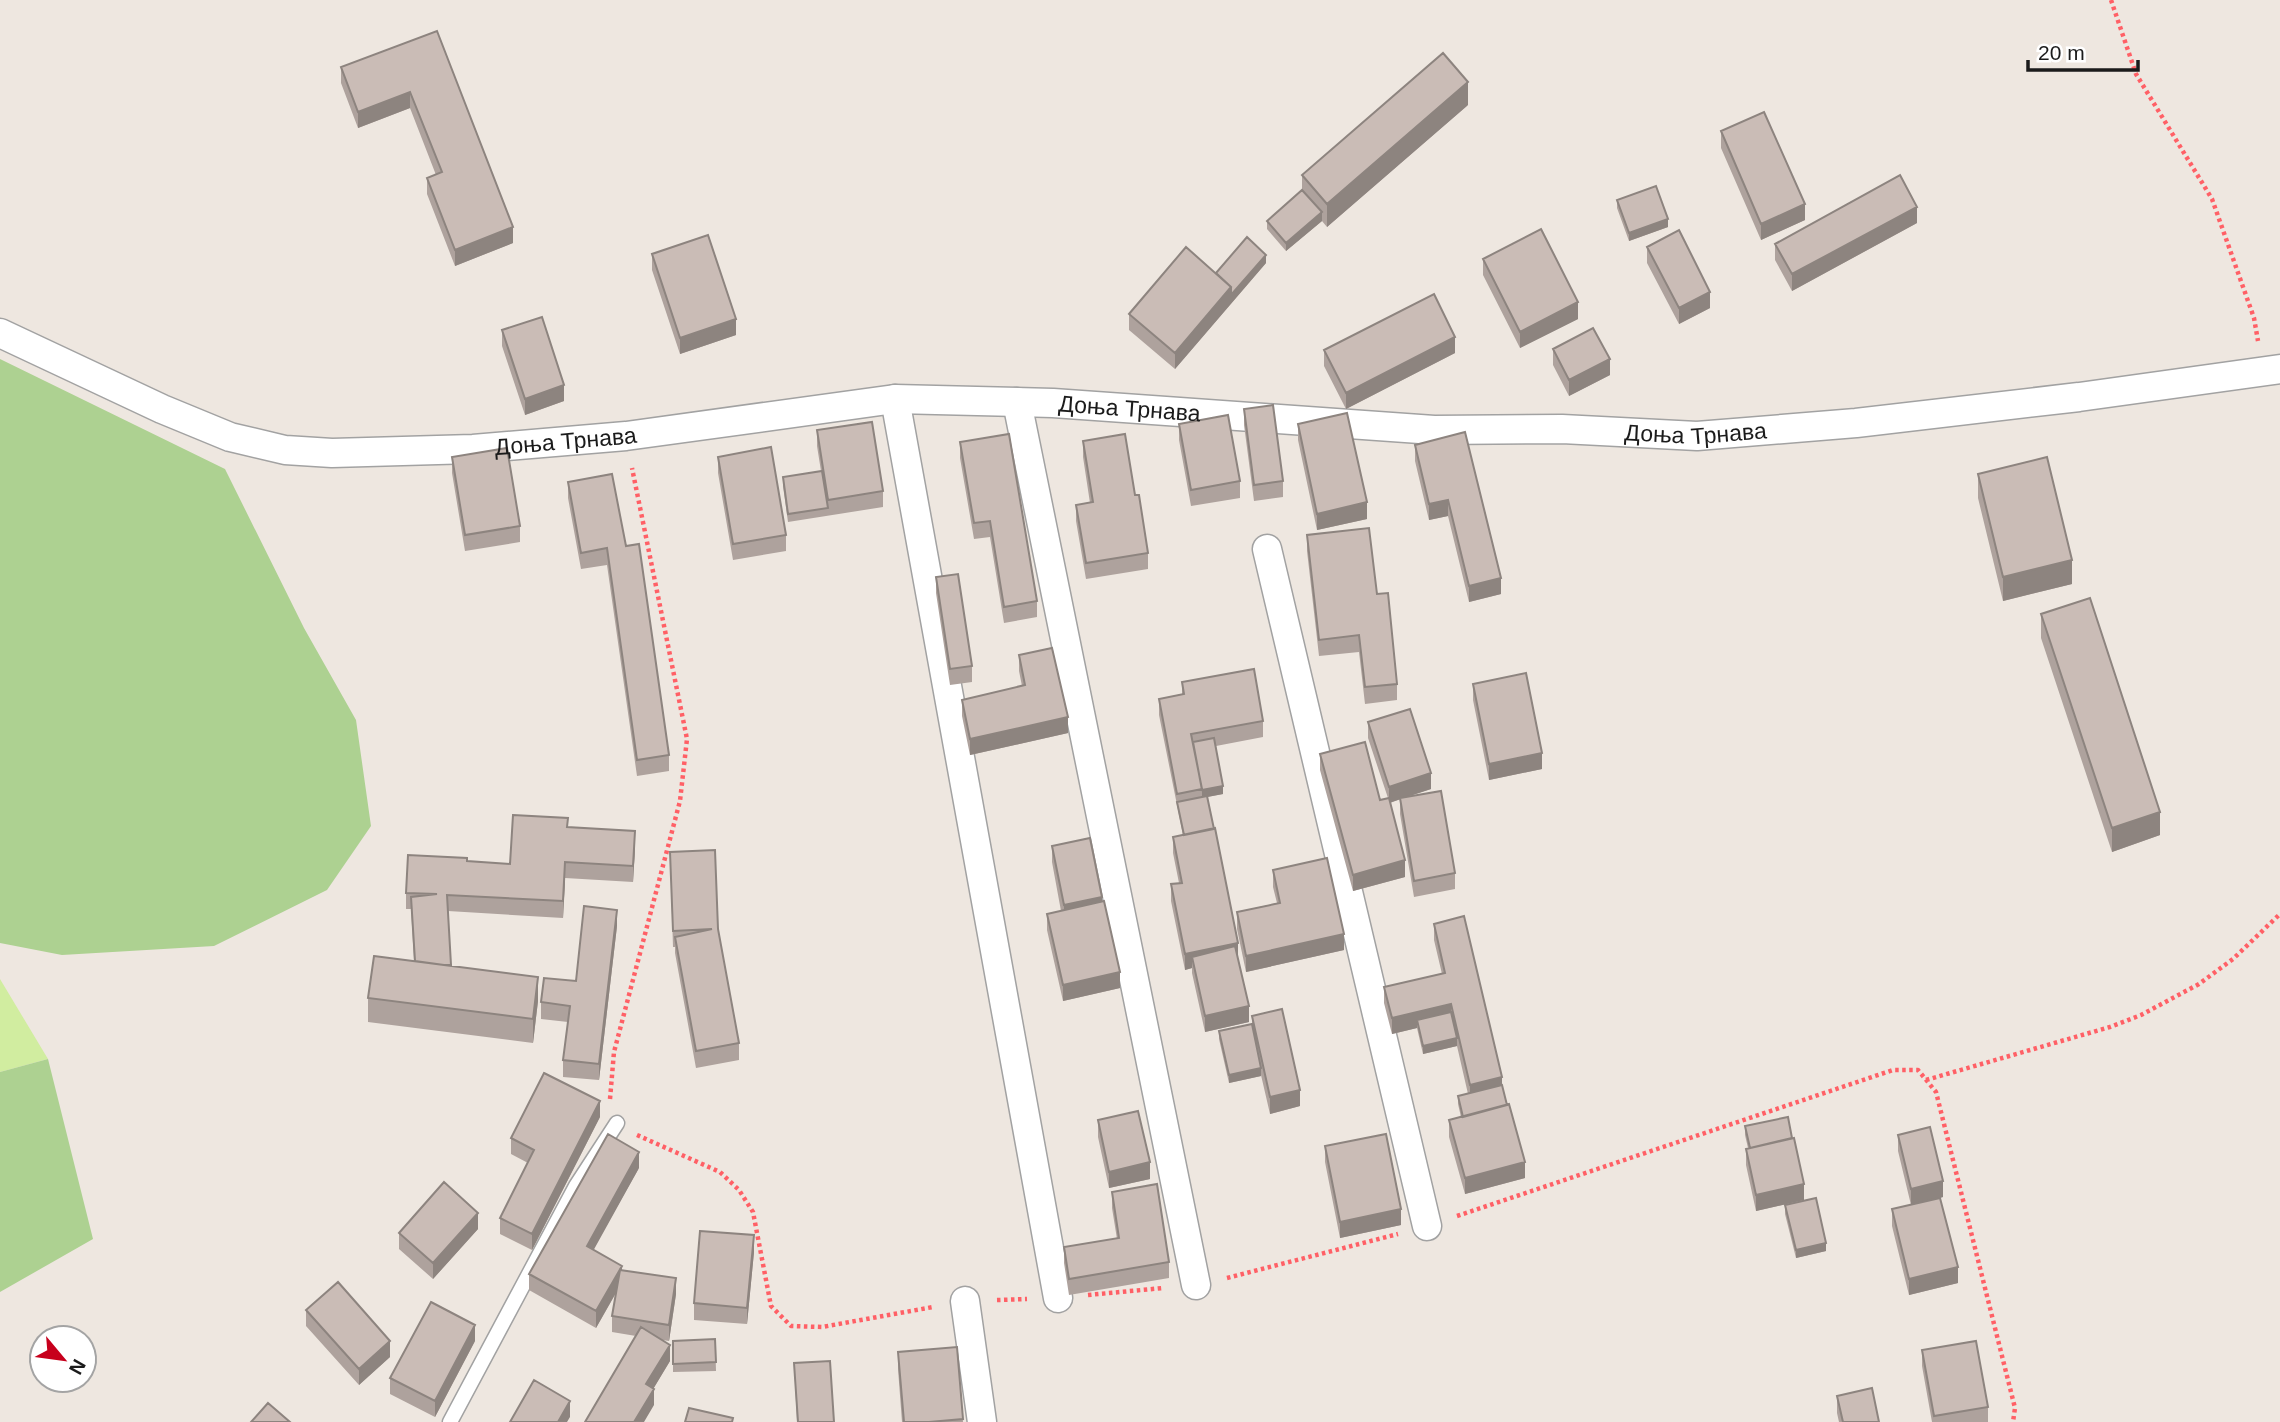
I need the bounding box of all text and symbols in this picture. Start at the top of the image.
scale bar [2028,28,2138,72]
text: 20 m [2038,41,2085,64]
street label: Доња Трнава [1058,390,1202,426]
street label: Доња Трнава [1624,417,1768,449]
street label: Доња Трнава [494,422,638,460]
north arrow [28,1324,98,1394]
text: N [65,1356,90,1378]

